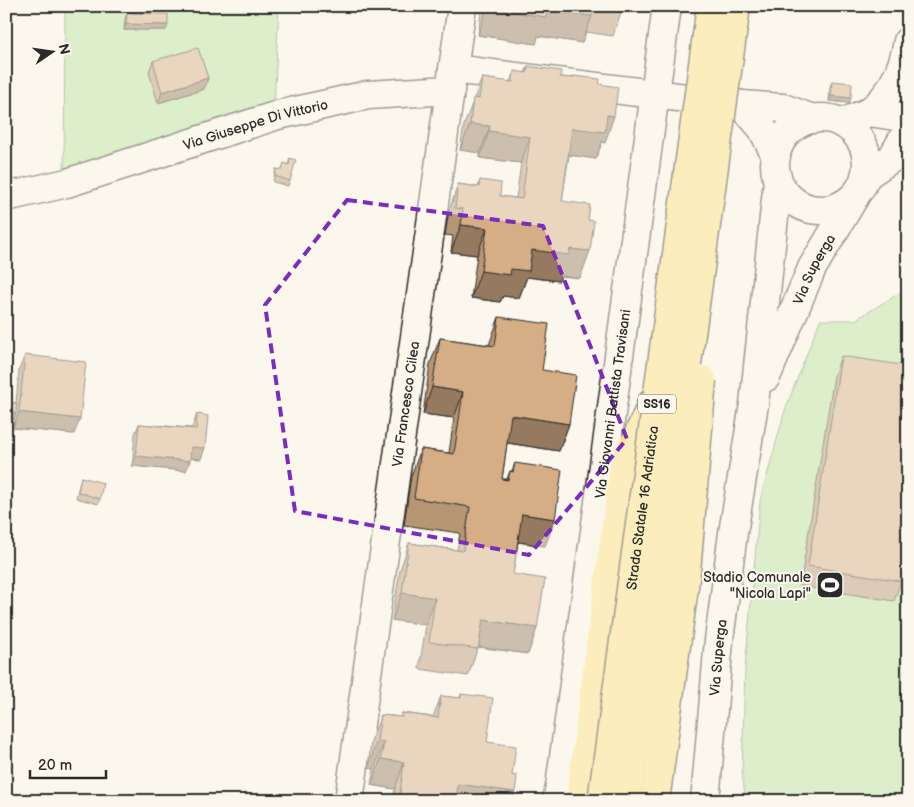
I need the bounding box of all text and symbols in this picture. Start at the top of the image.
north arrow [28,28,78,78]
text: N [55,42,74,56]
street label: Via Giuseppe Di Vittorio [181,96,330,154]
street label: Via Superga [790,231,839,307]
street label: Via Giovanni Battista Travisani [592,308,634,500]
street label: Via Francesco Cilea [389,340,423,468]
road number: SS16 [638,394,676,414]
street label: Strada Statale 16 Adriatica [623,425,662,591]
place label: Stadio Comunale "Nicola Lapi" [703,569,811,602]
sports icon: Stadio Comunale "Nicola Lapi" [815,570,845,600]
street label: Via Superga [706,618,731,697]
scale bar [30,747,106,779]
text: 20 m [38,756,72,775]

